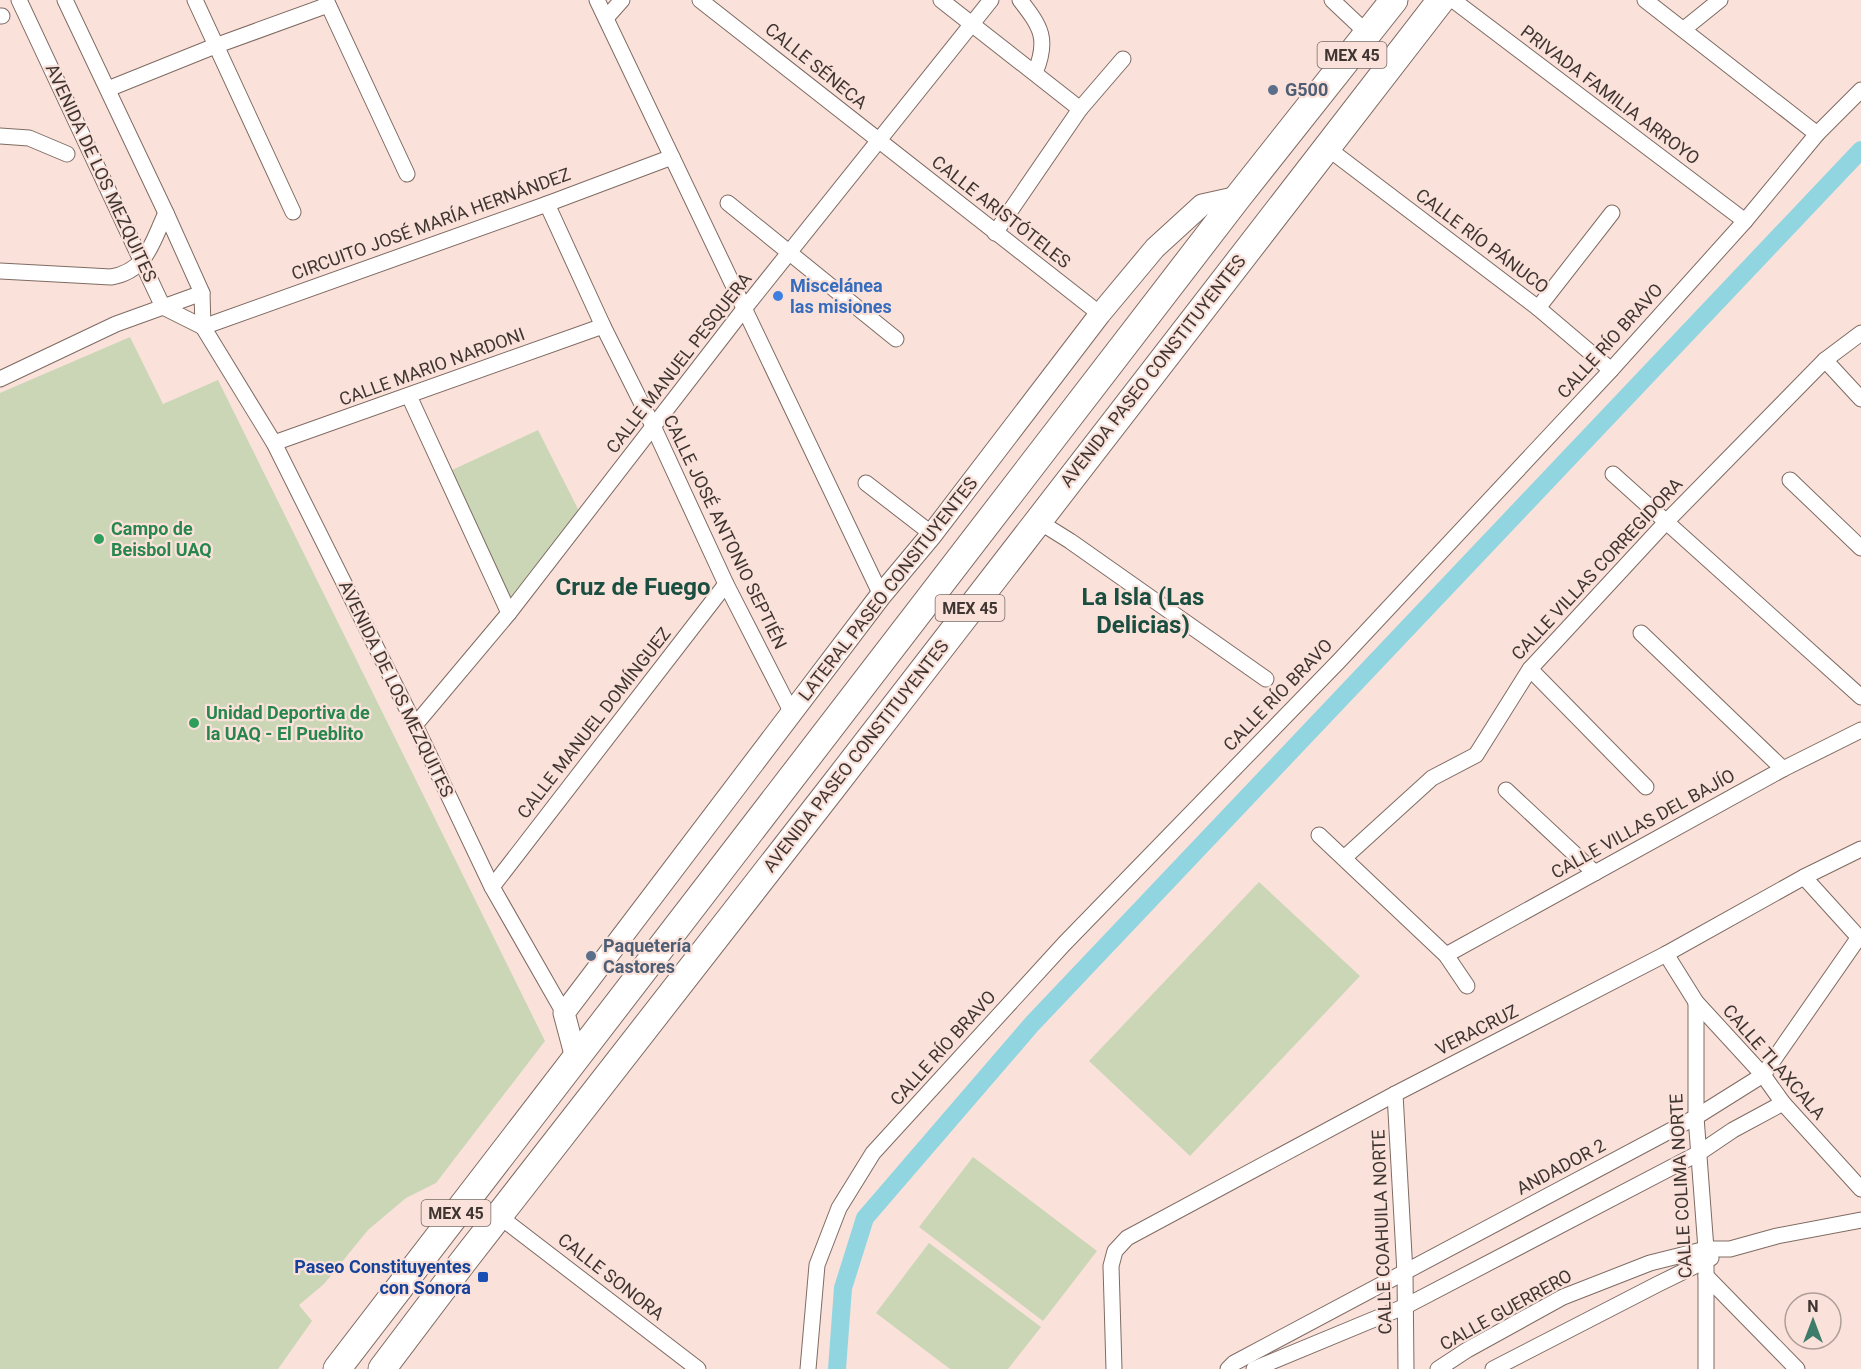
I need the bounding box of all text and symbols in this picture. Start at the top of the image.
street label: CALLE SÉNECA [761,18,872,113]
street label: PRIVADA FAMILIA ARROYO [1517,21,1704,169]
road number: MEX 45 [1318,42,1386,68]
street label: AVENIDA DE LOS MEZQUITES [42,60,161,285]
place label: G500 [1285,79,1328,100]
marker: G500 [1266,83,1280,97]
street label: CALLE ARISTÓTELES [928,151,1075,272]
street label: CIRCUITO JOSÉ MARÍA HERNÁNDEZ [288,163,573,284]
street label: CALLE RÍO PÁNUCO [1412,184,1553,297]
street label: AVENIDA PASEO CONSTITUYENTES [1055,250,1250,491]
street label: CALLE MANUEL PESQUERA [602,268,756,457]
place label: Miscelánea las misiones [790,275,892,317]
street label: CALLE RÍO BRAVO [1553,279,1667,402]
marker: Miscelánea las misiones [771,289,785,303]
street label: CALLE MARIO NARDONI [336,323,527,410]
street label: CALLE JOSÉ ANTONIO SEPTIÉN [659,411,791,652]
street label: LATERAL PASEO CONSITUYENTES [794,472,982,705]
street label: CALLE VILLAS CORREGIDORA [1507,473,1687,664]
place label: Campo de Beisbol UAQ [111,518,212,560]
marker: Campo de Beisbol UAQ [92,532,106,546]
district label: Cruz de Fuego [555,573,711,601]
street label: AVENIDA DE LOS MEZQUITES [335,577,458,801]
district label: La Isla (Las Delicias) [1082,583,1204,639]
road number: MEX 45 [936,595,1004,621]
street label: CALLE MANUEL DOMÍNGUEZ [512,623,675,822]
street label: CALLE RÍO BRAVO [1219,634,1336,755]
street label: AVENIDA PASEO CONSTITUYENTES [758,635,953,876]
place label: Unidad Deportiva de la UAQ - El Pueblito [206,702,370,744]
marker: Unidad Deportiva de la UAQ - El Pueblito [187,716,201,730]
street label: CALLE VILLAS DEL BAJÍO [1547,764,1738,883]
place label: Paquetería Castores [603,935,691,977]
marker: Paquetería Castores [584,949,598,963]
street label: CALLE RÍO BRAVO [886,986,1000,1109]
street label: VERACRUZ [1432,1000,1522,1059]
street label: CALLE TLAXCALA [1719,1000,1830,1124]
street label: CALLE COLIMA NORTE [1665,1093,1696,1279]
street label: CALLE COAHUILA NORTE [1367,1129,1396,1335]
street label: ANDADOR 2 [1513,1134,1609,1199]
road number: MEX 45 [422,1200,490,1226]
street label: CALLE SONORA [554,1229,669,1325]
place label: Paseo Constituyentes con Sonora [294,1256,471,1298]
street label: CALLE GUERRERO [1436,1265,1575,1355]
marker: Paseo Constituyentes con Sonora [476,1270,490,1284]
north arrow [1783,1291,1843,1351]
text: N [1807,1297,1819,1316]

